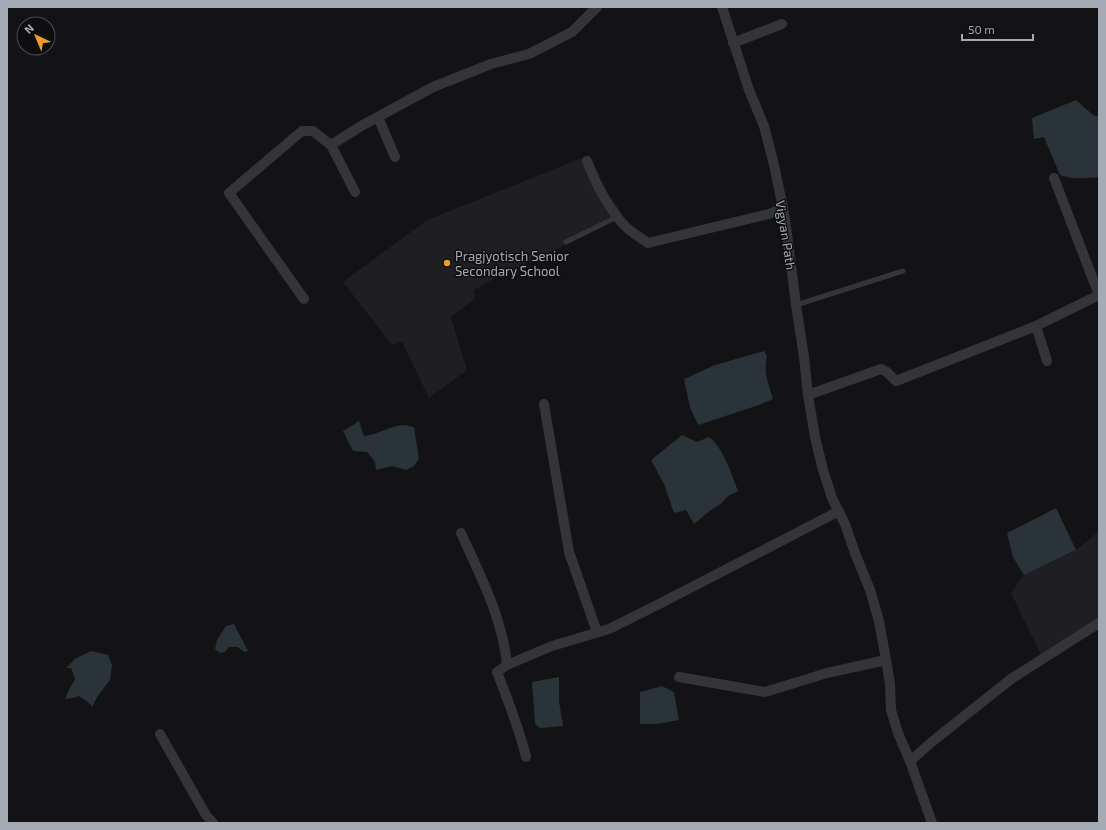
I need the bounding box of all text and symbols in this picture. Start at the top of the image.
north arrow [16,16,56,56]
scale bar [962,16,1033,42]
text: N [21,21,36,36]
text: 50 m [968,22,995,36]
street label: Vigyan Path [773,199,799,271]
place label: Pragjyotisch Senior Secondary School [455,248,569,279]
marker: Pragjyotisch Senior Secondary School [442,258,452,268]

